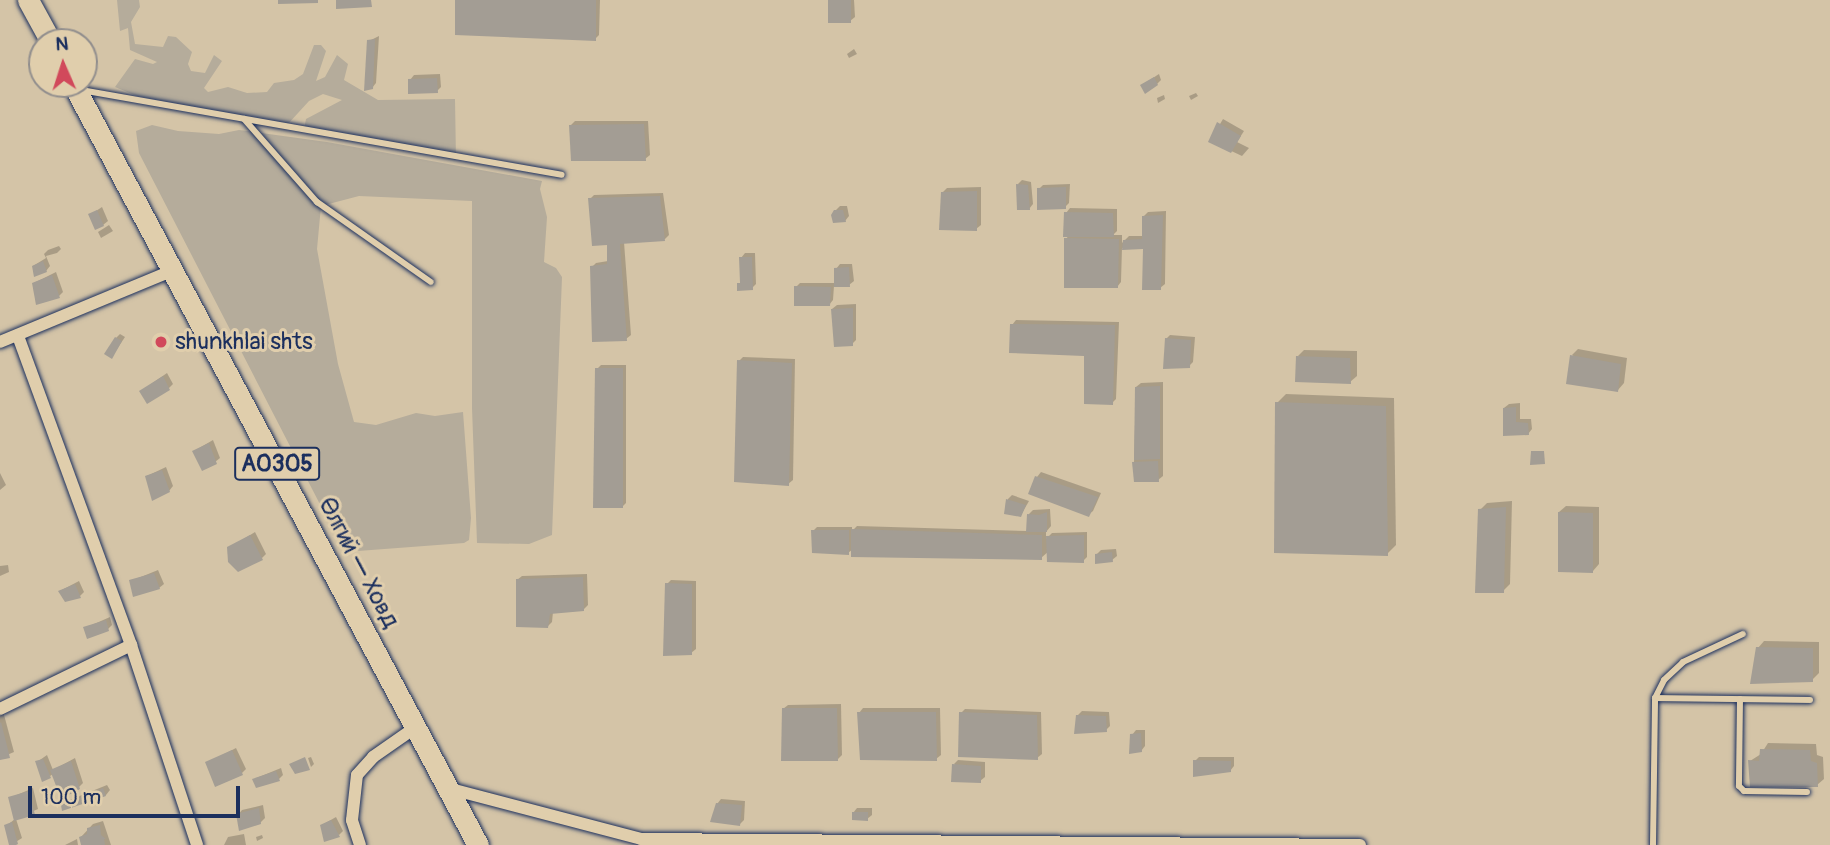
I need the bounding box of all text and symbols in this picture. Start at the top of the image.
north arrow [28,28,98,98]
text: N [55,32,69,56]
place label: shunkhlai shts [175,328,313,356]
marker: shunkhlai shts [153,334,169,350]
road number: A0305 [233,445,321,484]
street label: Өлгий — Ховд [313,493,405,633]
scale bar [32,772,243,816]
text: 100 m [41,784,101,811]

